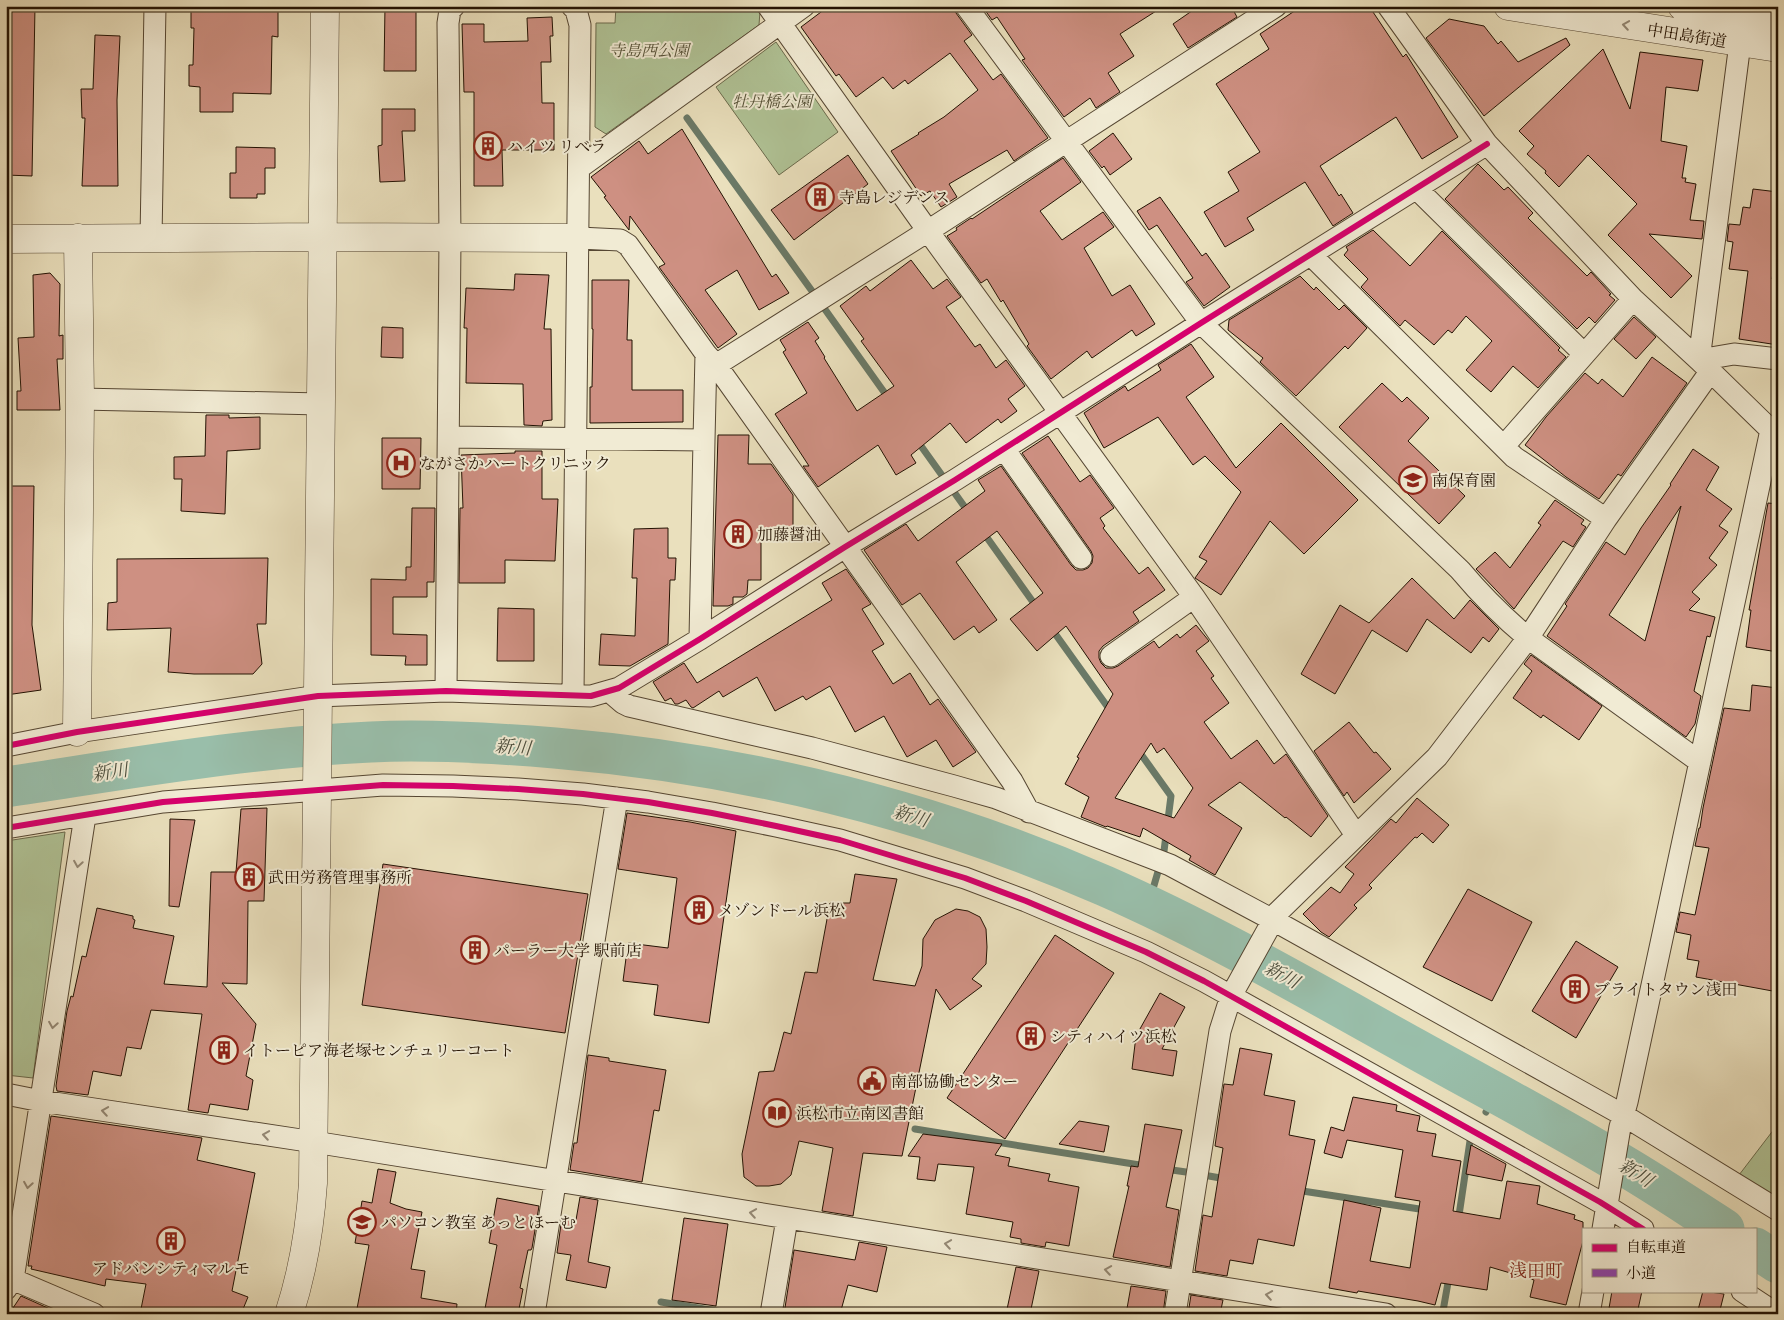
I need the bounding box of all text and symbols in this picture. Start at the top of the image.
street label: 中田島街道 [1646,17,1728,53]
one-way arrow [1621,21,1630,31]
park label: 寺島西公園 [609,38,692,62]
park label: 牡丹橋公園 [732,89,815,113]
building icon: ハイツ リベラ [473,131,503,161]
place label: ハイツ リベラ [507,134,606,158]
building icon: 寺島レジデンス [805,182,835,212]
place label: 寺島レジデンス [839,185,950,209]
hospital icon: ながさかハートクリニック [386,448,416,478]
place label: ながさかハートクリニック [420,451,611,475]
school or university icon: 南保育園 [1398,465,1428,495]
place label: 南保育園 [1432,468,1496,492]
building icon: 加藤醤油 [723,519,753,549]
place label: 加藤醤油 [757,522,821,546]
water label: 新川 [494,731,534,762]
water label: 新川 [90,755,132,787]
water label: 新川 [890,797,934,834]
one-way arrow [73,860,84,868]
building icon: 武田労務管理事務所 [234,862,264,892]
place label: 武田労務管理事務所 [268,865,412,889]
building icon: メゾンドール浜松 [684,895,714,925]
place label: メゾンドール浜松 [718,898,845,922]
building icon: パーラー大学 駅前店 [460,935,490,965]
place label: パーラー大学 駅前店 [494,938,642,962]
water label: 新川 [1260,954,1306,996]
building icon: ブライトタウン浅田 [1560,974,1590,1004]
place label: ブライトタウン浅田 [1594,977,1738,1001]
one-way arrow [48,1020,58,1029]
building icon: シティハイツ浜松 [1016,1021,1046,1051]
place label: シティハイツ浜松 [1050,1024,1177,1048]
building icon: イトーピア海老塚センチュリーコート [209,1035,239,1065]
place label: イトーピア海老塚センチュリーコート [243,1038,515,1062]
public building icon: 南部協働センター [857,1066,887,1096]
place label: 南部協働センター [891,1069,1018,1093]
library icon: 浜松市立南図書館 [762,1098,792,1128]
place label: 浜松市立南図書館 [796,1101,924,1125]
one-way arrow [101,1106,109,1117]
one-way arrow [261,1130,269,1141]
water label: 新川 [1614,1152,1660,1195]
one-way arrow [23,1181,33,1189]
school or university icon: パソコン教室 あっとほーむ [347,1207,377,1237]
one-way arrow [748,1209,757,1219]
place label: パソコン教室 あっとほーむ [381,1210,576,1234]
building icon: アドバンシティマルモ [156,1226,186,1256]
legend [1582,1228,1756,1292]
text: 自転車道 [1626,1236,1686,1257]
one-way arrow [943,1240,952,1250]
place label: アドバンシティマルモ [92,1256,250,1280]
district label: 浅田町 [1509,1257,1563,1284]
text: 小道 [1626,1262,1656,1283]
one-way arrow [1104,1265,1113,1275]
one-way arrow [1264,1290,1272,1301]

